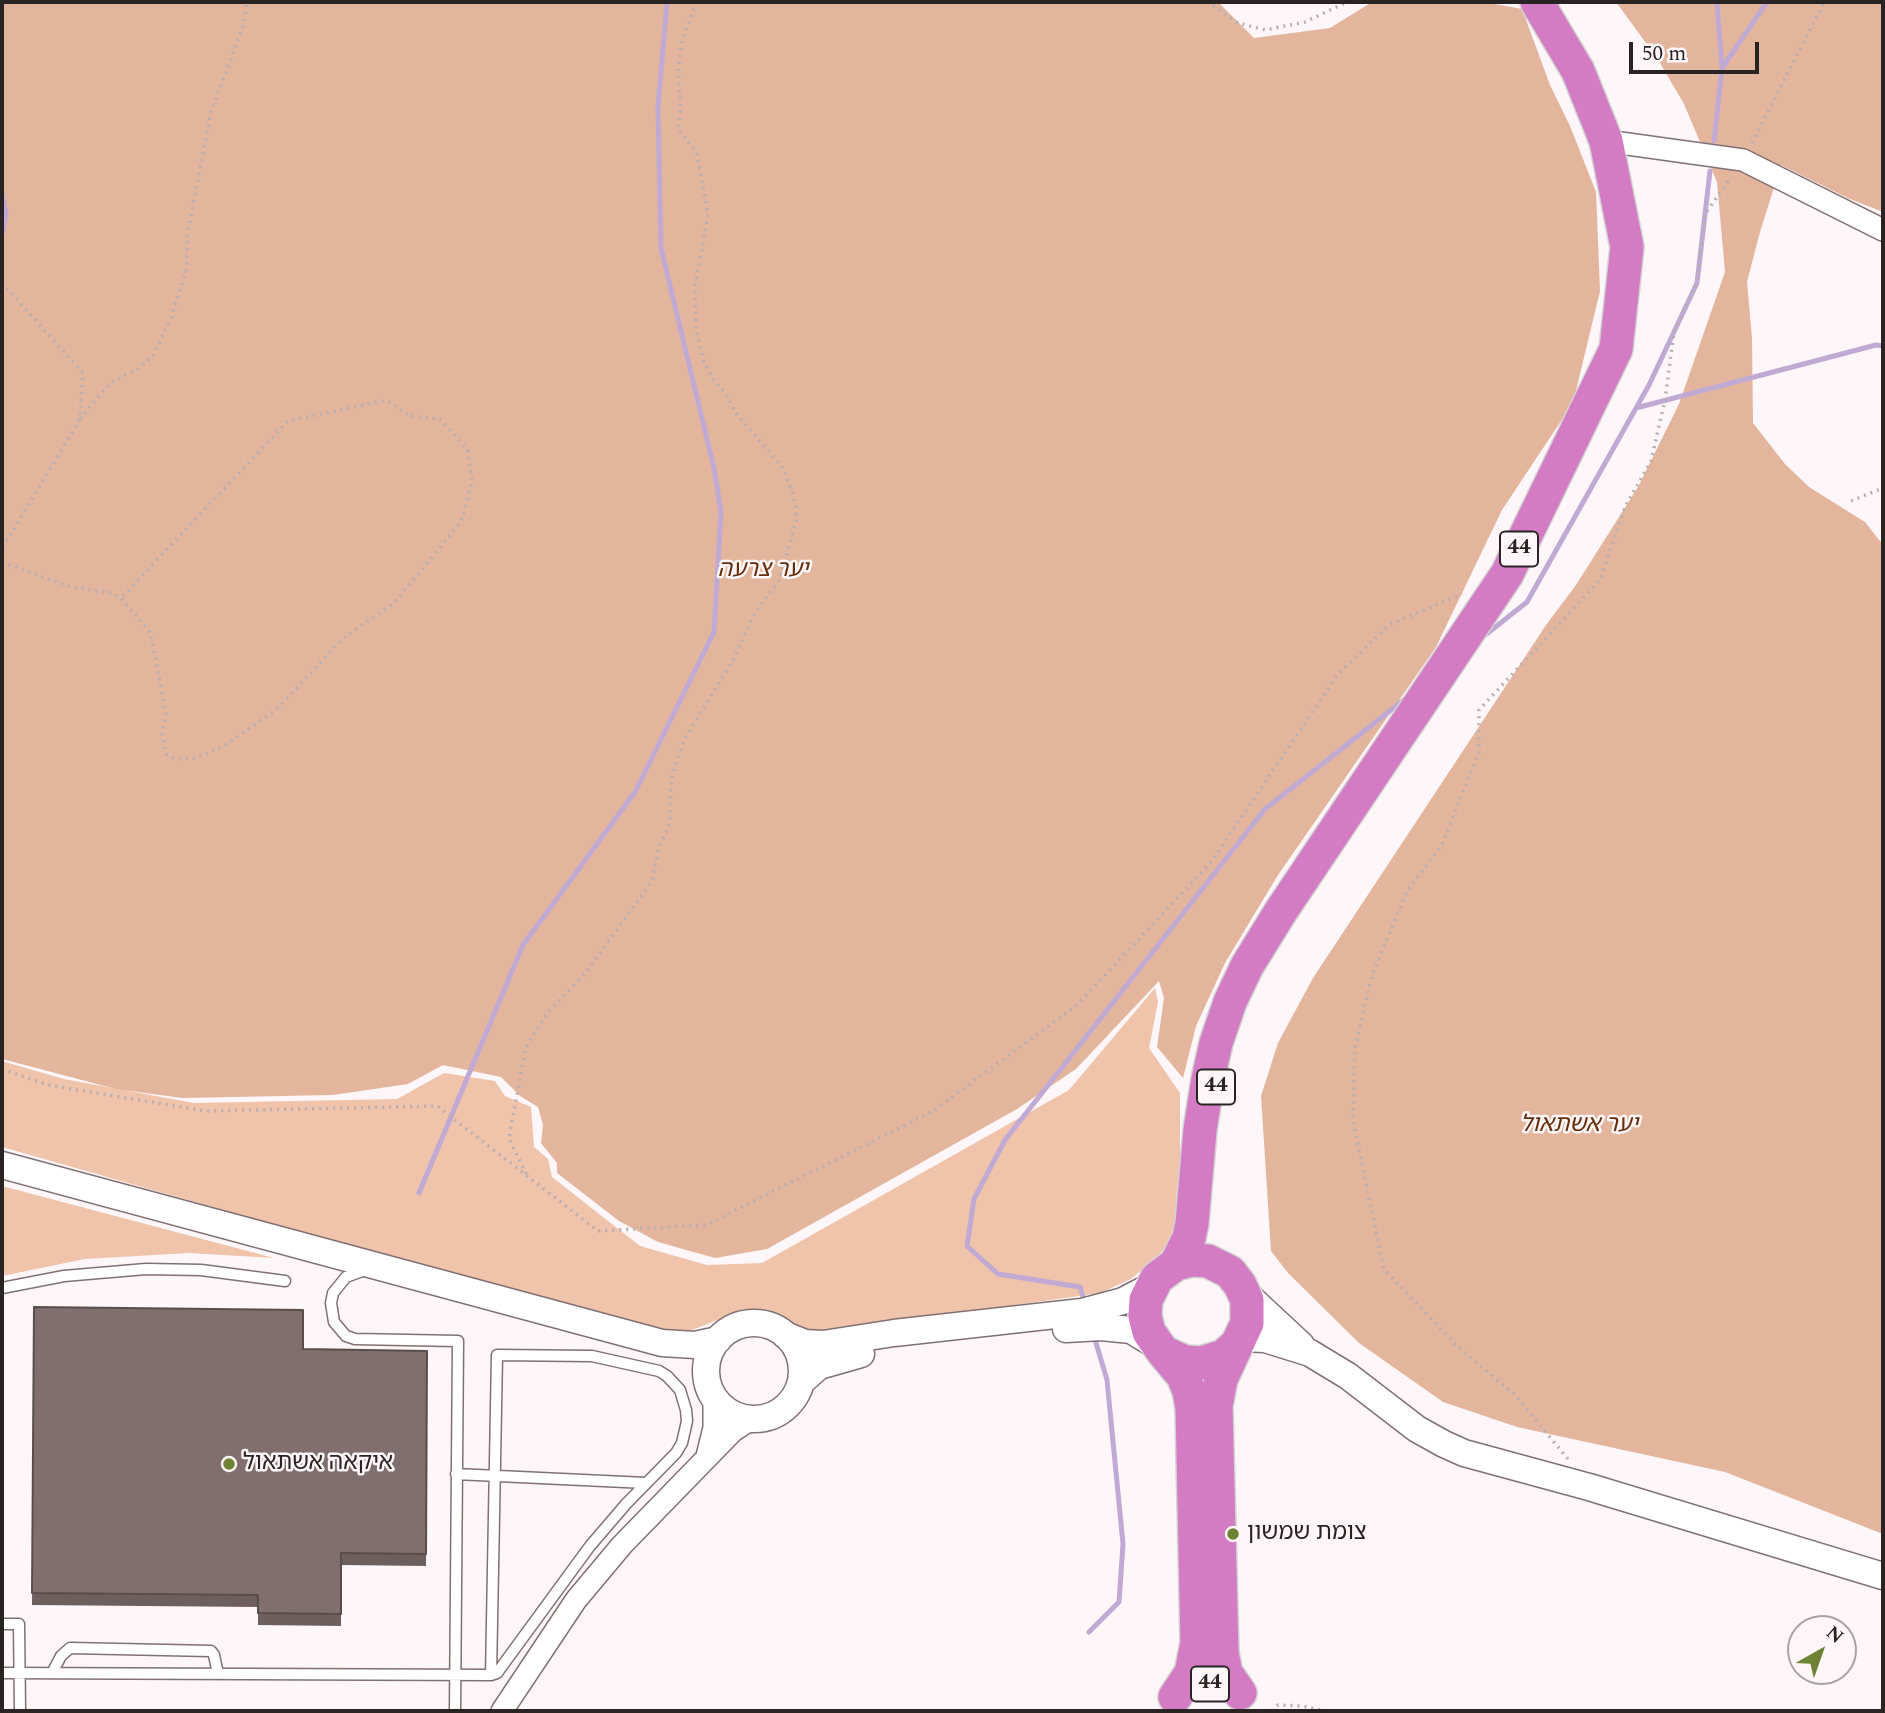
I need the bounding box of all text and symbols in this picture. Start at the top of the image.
scale bar [1633,28,1762,72]
text: 50 m [1642,38,1686,70]
road number: 44 [1500,532,1538,566]
park label: יער צרעה [718,557,808,585]
road number: 44 [1197,1070,1235,1104]
park label: יער אשתאול [1520,1112,1638,1140]
place label: איקאה אשתאול [243,1450,393,1478]
marker: איקאה אשתאול [221,1456,237,1472]
place label: צומת שמשון [1247,1520,1367,1548]
marker: צומת שמשון [1225,1526,1241,1542]
north arrow [1787,1615,1857,1685]
text: N [1819,1619,1850,1651]
road number: 44 [1191,1666,1229,1702]

